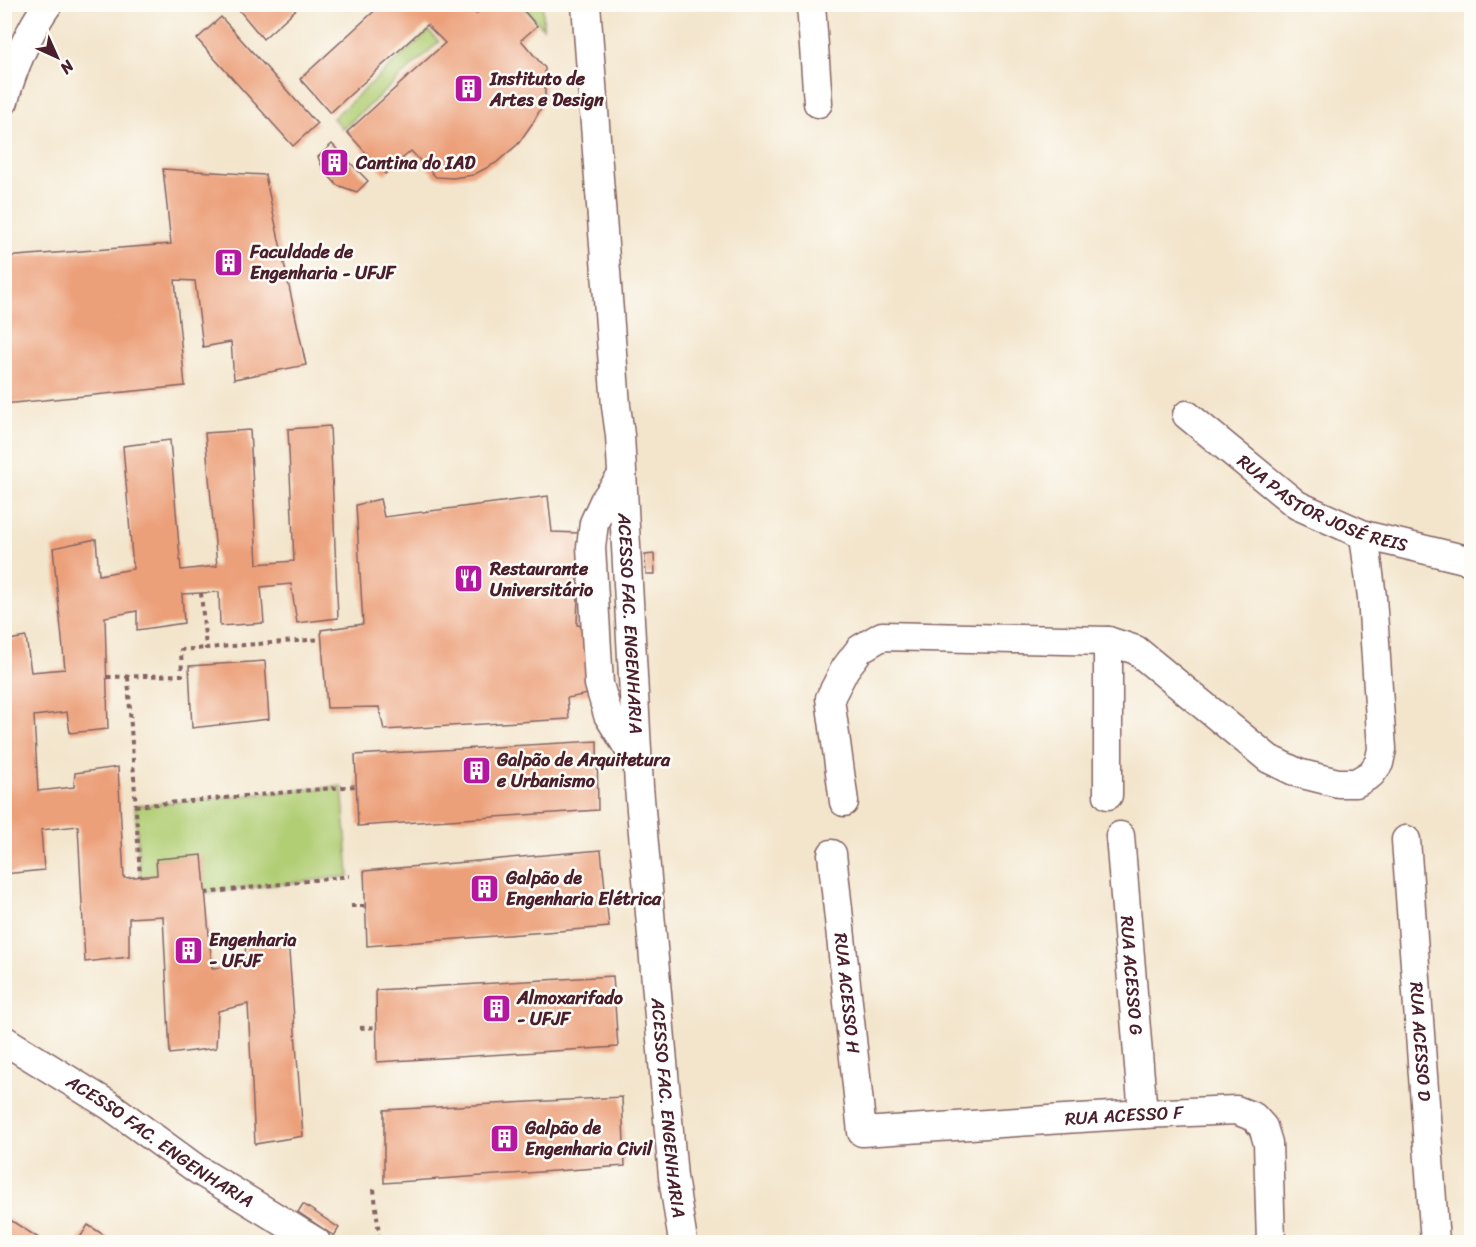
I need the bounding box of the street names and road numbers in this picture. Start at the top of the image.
street label: RUA PASTOR JOSÉ REIS [1230,446,1411,561]
street label: ACESSO FAC. ENGENHARIA [608,511,652,735]
street label: RUA ACESSO G [1111,915,1152,1037]
street label: RUA ACESSO H [825,931,869,1055]
street label: RUA ACESSO D [1400,981,1441,1102]
street label: ACESSO FAC. ENGENHARIA [641,995,695,1220]
street label: ACESSO FAC. ENGENHARIA [59,1066,260,1216]
street label: RUA ACESSO F [1064,1096,1185,1135]

